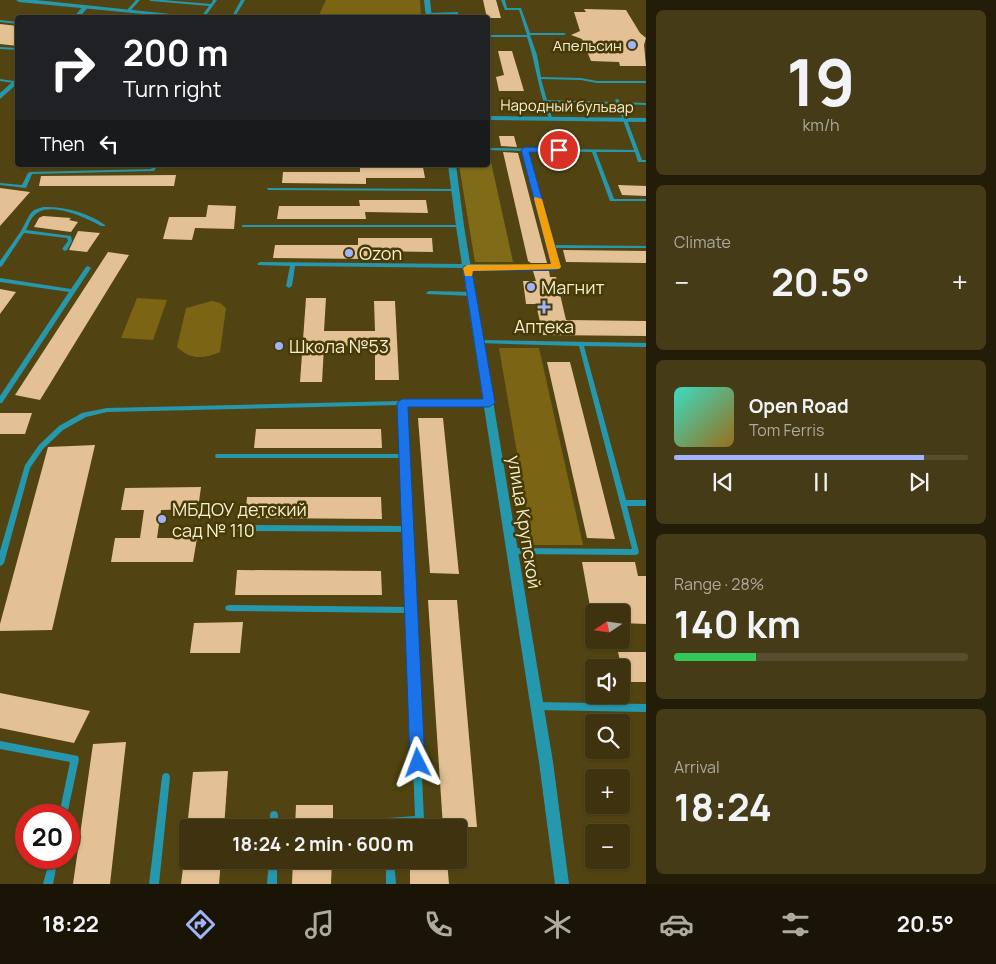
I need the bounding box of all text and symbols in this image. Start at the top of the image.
text: 200 m [123,29,228,77]
icon: right [40,35,105,100]
place label: Апельсин [553,35,622,56]
text: 19 [787,37,855,126]
marker: Апельсин [626,39,638,51]
text: Turn right [123,74,221,104]
street label: Народный бульвар [500,94,634,118]
text: km/h [802,114,840,136]
pin [538,129,580,171]
icon: left [95,130,123,158]
text: Then [40,131,85,157]
icon: arrive [545,136,573,164]
text: Climate [674,231,731,253]
place label: Ozon [359,241,402,265]
marker: Ozon [343,247,355,259]
text: 20.5° [771,255,870,307]
text: − [674,263,689,301]
text: + [952,263,968,301]
place label: Магнит [541,275,605,299]
marker: Магнит [525,281,537,293]
marker: Аптека [538,301,550,313]
place label: Аптека [514,314,574,338]
place label: Школа №53 [289,334,389,358]
marker: Школа №53 [273,340,285,352]
text: Open Road [749,393,849,419]
text: Tom Ferris [749,419,824,441]
street label: улица Крупской [503,454,547,590]
icon: previous [709,468,737,496]
icon: pause [807,468,835,496]
icon: next [905,468,933,496]
place label: МБДОУ детский сад № 110 [172,497,307,542]
marker: МБДОУ детский сад № 110 [156,513,168,525]
text: Range · 28% [674,573,764,595]
text: 140 km [674,597,801,649]
north arrow [585,604,630,649]
map controls [585,604,630,869]
button: sound [585,659,630,704]
button: search [585,714,630,759]
position arrow [391,736,443,788]
text: Arrival [674,756,720,778]
button: + [585,769,630,814]
text: 18:24 [674,780,772,832]
speed limit sign: 20 [15,804,80,869]
button: − [585,824,630,869]
text: 18:24 · 2 min · 600 m [232,831,414,857]
icon: directions [183,907,218,942]
icon: music [302,907,337,942]
icon: phone [421,907,456,942]
icon: climate [540,907,575,942]
icon: car [659,907,694,942]
icon: filters [778,907,813,942]
text: 18:22 [42,909,99,939]
text: 20.5° [897,909,954,939]

